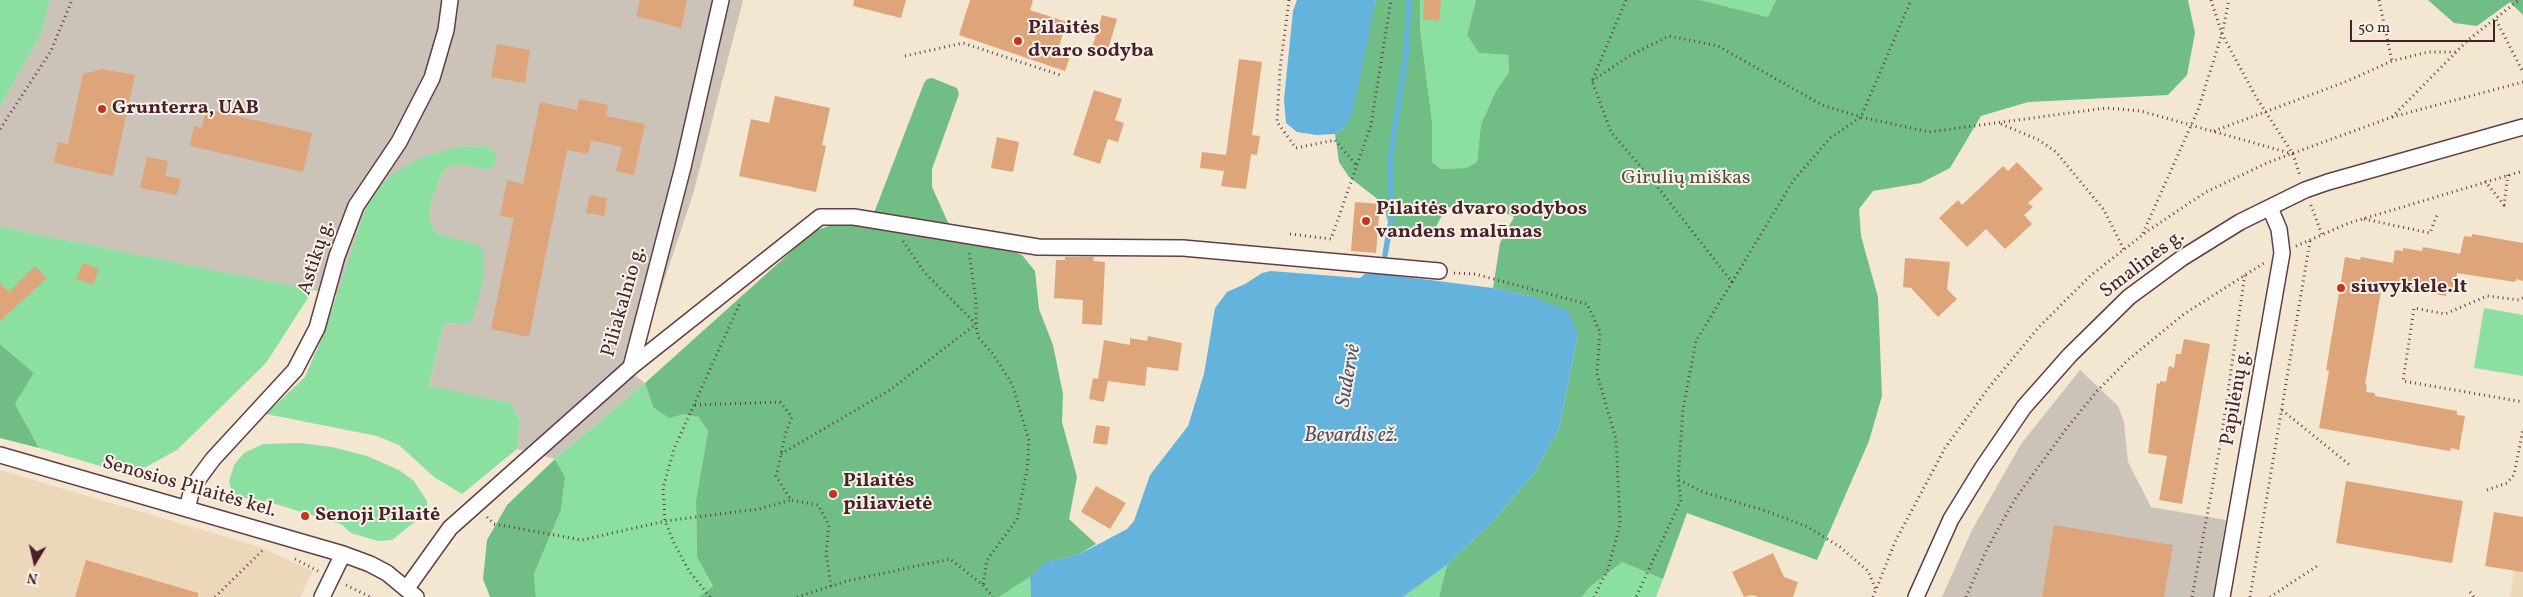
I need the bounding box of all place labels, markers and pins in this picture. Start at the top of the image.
place label: Pilaitės dvaro sodyba [1028,17,1154,64]
marker: Pilaitės dvaro sodyba [1012,35,1024,47]
place label: Grunterra, UAB [112,97,259,121]
marker: Grunterra, UAB [96,103,108,115]
place label: Pilaitės dvaro sodybos vandens malūnas [1376,198,1587,245]
marker: Pilaitės dvaro sodybos vandens malūnas [1360,215,1372,227]
place label: siuvyklele.lt [2351,276,2467,300]
marker: siuvyklele.lt [2335,282,2347,294]
place label: Pilaitės piliavietė [843,470,933,517]
marker: Pilaitės piliavietė [827,488,839,500]
place label: Senoji Pilaitė [315,504,440,528]
marker: Senoji Pilaitė [299,510,311,522]

